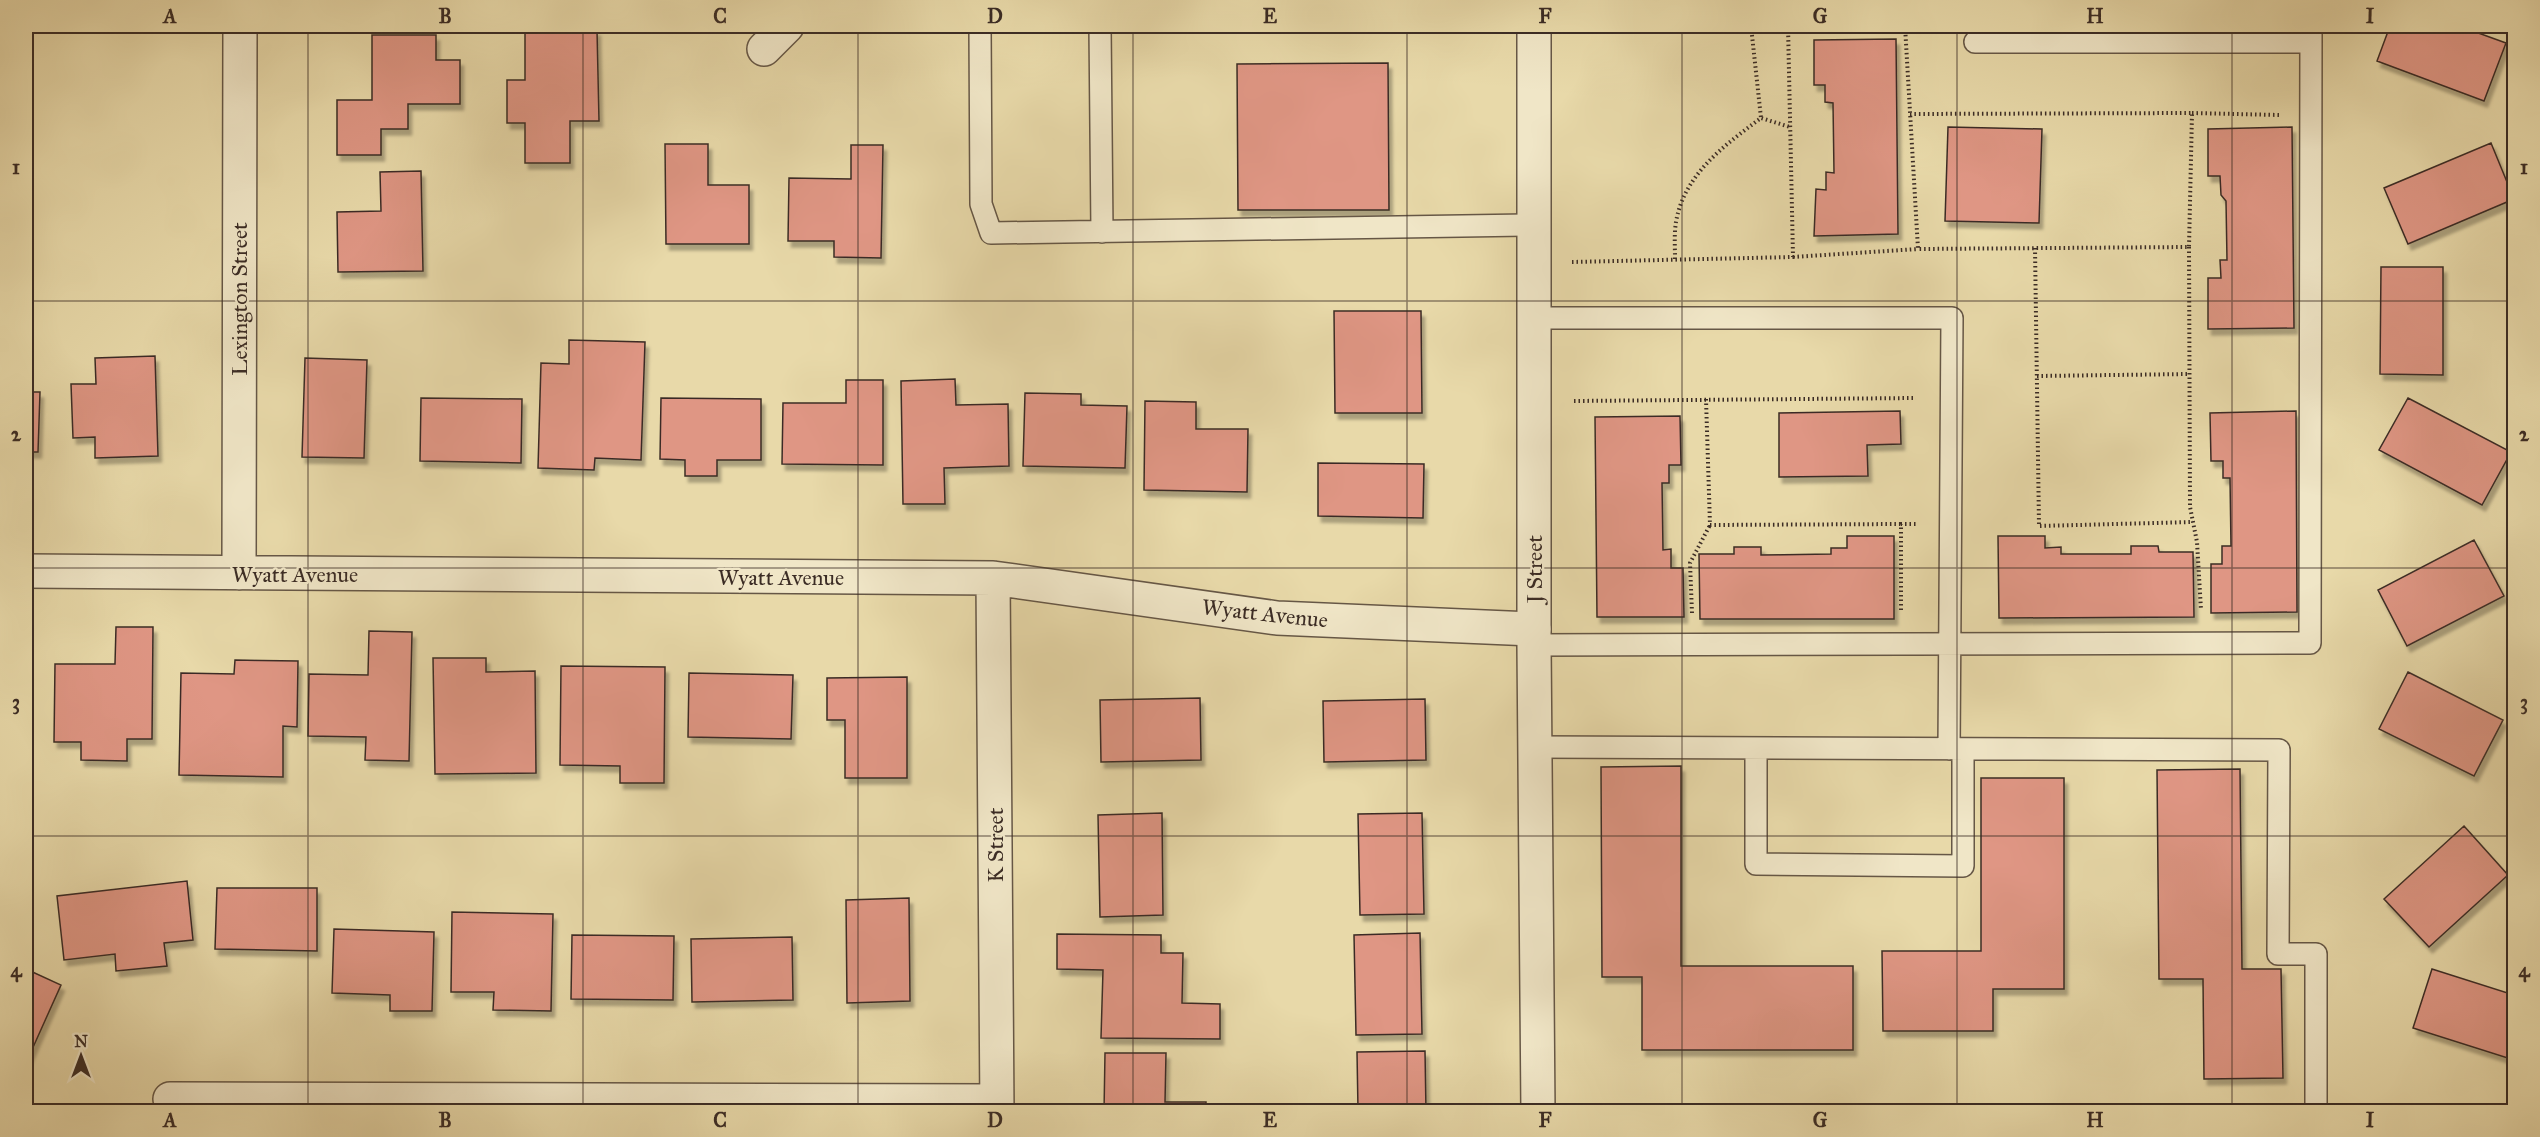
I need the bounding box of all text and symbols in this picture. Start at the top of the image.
text: A [161,4,177,28]
text: B [438,4,452,28]
text: C [713,4,727,28]
text: D [987,4,1003,28]
text: E [1263,4,1278,28]
text: F [1538,4,1552,28]
text: G [1813,4,1828,28]
text: H [2086,4,2104,28]
text: I [2366,4,2375,28]
text: 1 [12,155,20,179]
text: 1 [2520,155,2528,179]
street label: Lexington Street [226,222,253,376]
text: 2 [11,422,22,446]
text: 2 [2519,422,2530,446]
street label: J Street [1521,535,1548,605]
street label: Wyatt Avenue [232,561,358,588]
street label: Wyatt Avenue [718,564,844,591]
street label: Wyatt Avenue [1201,593,1329,634]
text: 3 [12,690,20,715]
text: 3 [2520,690,2528,715]
street label: K Street [982,807,1009,883]
text: 4 [10,958,22,983]
text: 4 [2518,958,2530,983]
north arrow [51,1026,111,1086]
text: N [74,1032,88,1051]
text: A [161,1108,177,1132]
text: B [438,1108,452,1132]
text: C [713,1108,727,1132]
text: D [987,1108,1003,1132]
text: E [1263,1108,1278,1132]
text: F [1538,1108,1552,1132]
text: G [1813,1108,1828,1132]
text: H [2086,1108,2104,1132]
text: I [2366,1108,2375,1132]

